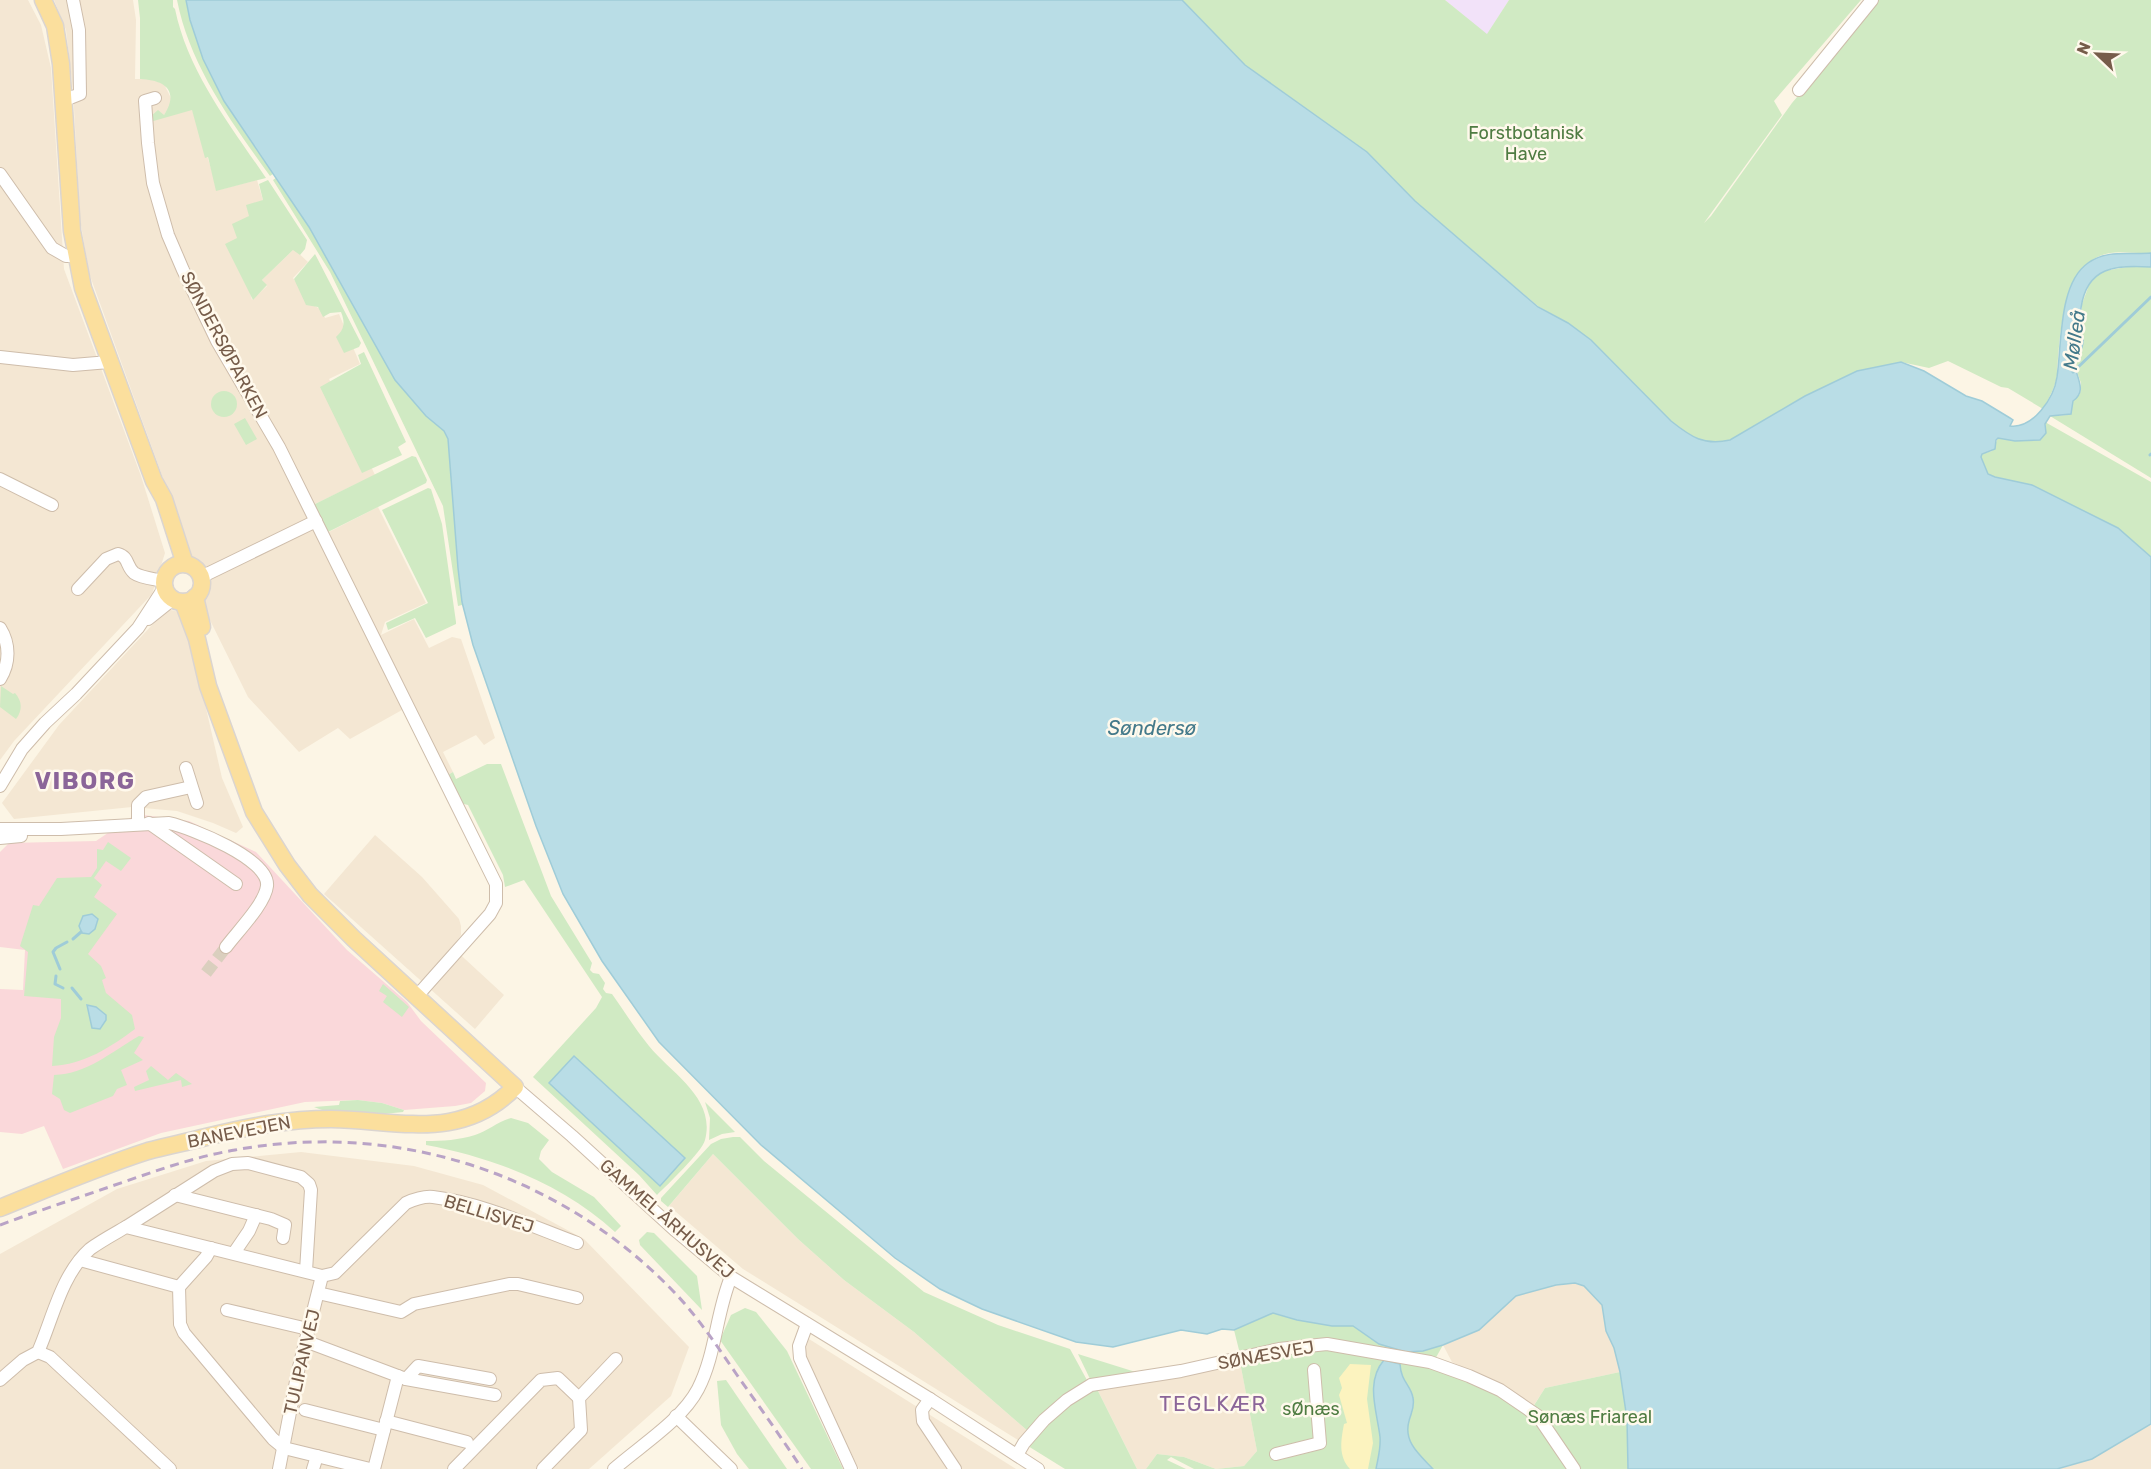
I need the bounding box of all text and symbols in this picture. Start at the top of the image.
north arrow [2067,24,2127,84]
text: N [2073,39,2095,57]
park label: Forstbotanisk Have [1468,122,1584,165]
street label: SØNDERSØPARKEN [176,268,272,422]
water label: Mølleå [2058,308,2090,371]
water label: Søndersø [1108,716,1197,740]
district label: VIBORG [34,767,136,795]
street label: BANEVEJEN [185,1111,293,1153]
street label: GAMMEL ÅRHUSVEJ [595,1154,739,1284]
street label: BELLISVEJ [441,1190,537,1238]
street label: TULIPANVEJ [279,1307,325,1417]
street label: SØNÆSVEJ [1216,1336,1316,1374]
district label: TEGLKÆR [1159,1391,1267,1416]
park label: sØnæs [1282,1398,1340,1420]
park label: Sønæs Friareal [1528,1406,1652,1428]

